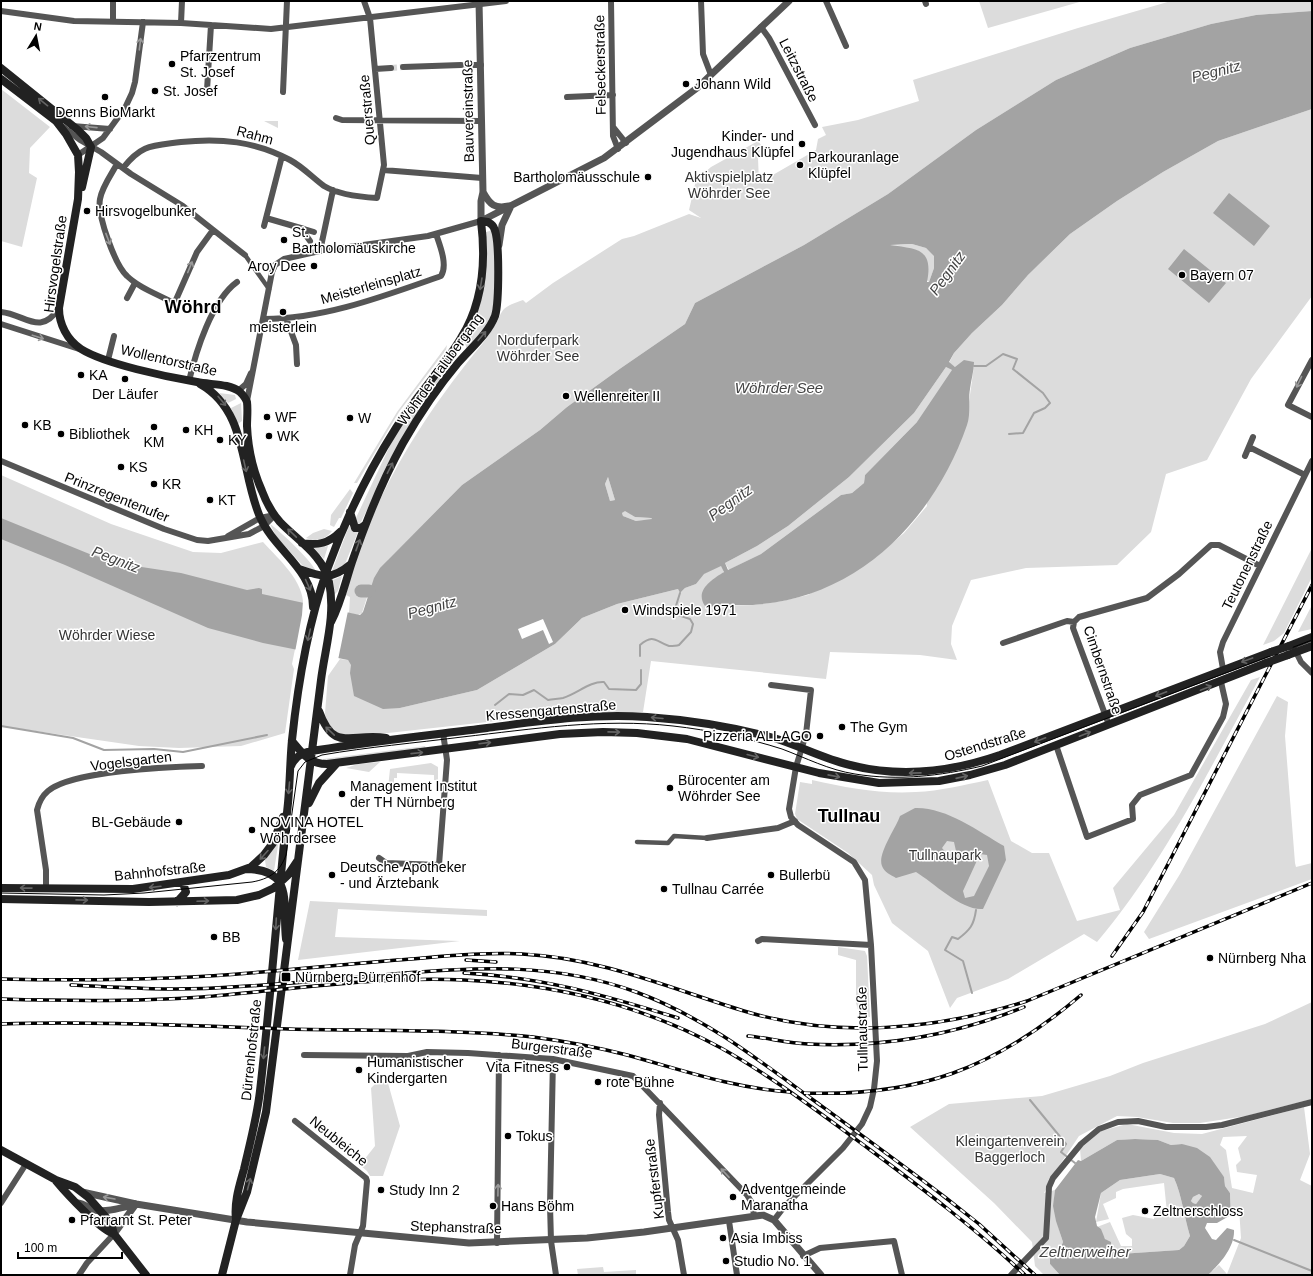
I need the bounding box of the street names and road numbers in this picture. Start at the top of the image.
street label: Felseckerstraße [591,14,609,115]
street label: Leitzstraße [776,36,822,105]
street label: Bauvereinstraße [459,59,477,162]
street label: Querstraße [356,74,378,146]
street label: Rahm [235,122,275,148]
street label: Hirsvogelstraße [40,214,70,314]
street label: Meisterleinsplatz [319,263,423,307]
street label: Wöhrder Talübergang [394,310,486,428]
street label: Wollentorstraße [119,341,219,379]
street label: Prinzregentenufer [62,469,172,525]
street label: Teutonenstraße [1218,518,1276,612]
street label: Cimbernstraße [1080,624,1126,717]
street label: Kressengartenstraße [485,696,617,724]
street label: Ostendstraße [942,724,1028,764]
street label: Vogelsgarten [89,748,173,774]
street label: Bahnhofstraße [113,858,207,884]
street label: Tullnaustraße [853,986,871,1072]
street label: Dürrenhofstraße [238,998,264,1102]
street label: Burgerstraße [510,1035,594,1061]
street label: Neubleiche [307,1113,371,1169]
street label: Kupferstraße [641,1138,667,1220]
street label: Stephanstraße [410,1217,502,1237]

